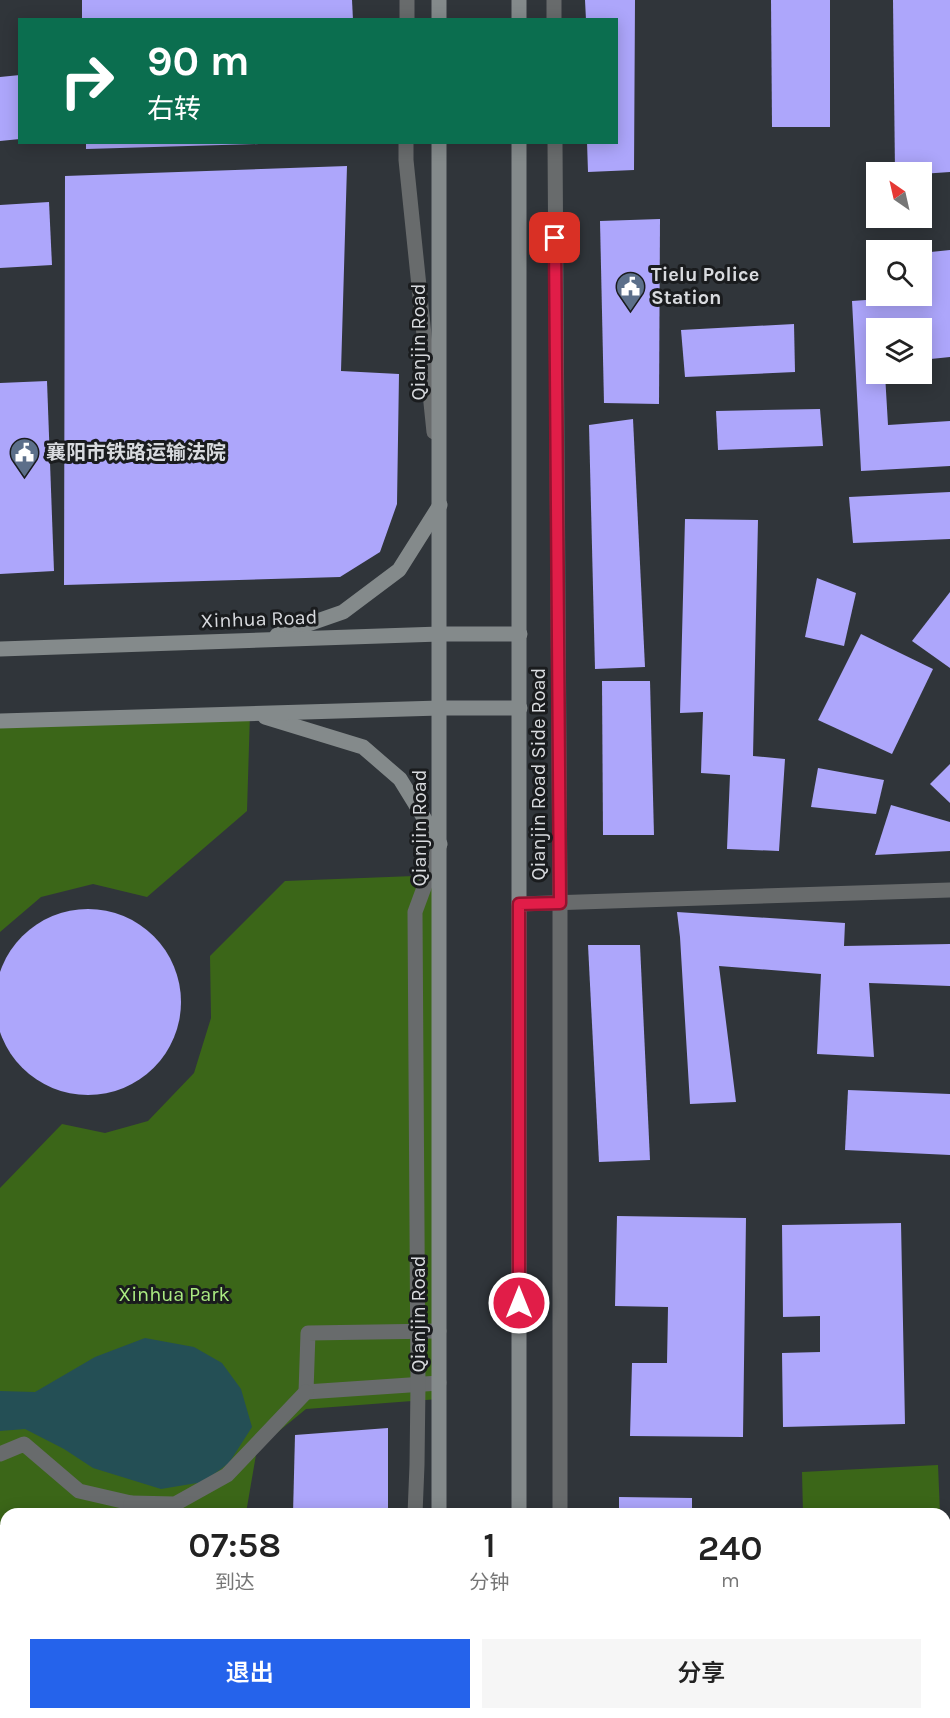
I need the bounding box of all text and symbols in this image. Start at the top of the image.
text: 90 m [147,36,250,86]
icon: right [48,42,126,120]
text: 右转 [147,93,201,125]
north arrow [866,162,932,228]
map controls [866,162,932,384]
pin [529,212,580,263]
icon: arrive [538,221,571,254]
button: search [866,240,932,306]
place label: Tielu Police Station [651,263,759,309]
public building icon: Tielu Police Station [614,270,646,312]
street label: Qianjin Road [407,283,430,401]
button: layers [866,318,932,384]
public building icon: 襄阳市铁路运输法院 [9,436,41,478]
place label: 襄阳市铁路运输法院 [46,441,226,464]
street label: Xinhua Road [200,605,318,633]
street label: Qianjin Road Side Road [527,668,550,880]
street label: Qianjin Road [408,769,431,887]
street label: Qianjin Road [407,1255,430,1373]
position arrow [487,1271,551,1335]
park label: Xinhua Park [118,1283,230,1306]
text: 07:58 [188,1524,281,1566]
text: 1 [483,1524,496,1566]
text: 240 [698,1527,763,1569]
text: m [721,1569,740,1592]
text: 到达 [215,1571,255,1594]
text: 分钟 [470,1571,510,1594]
button: 退出 [30,1639,470,1708]
button: 分享 [482,1639,921,1708]

